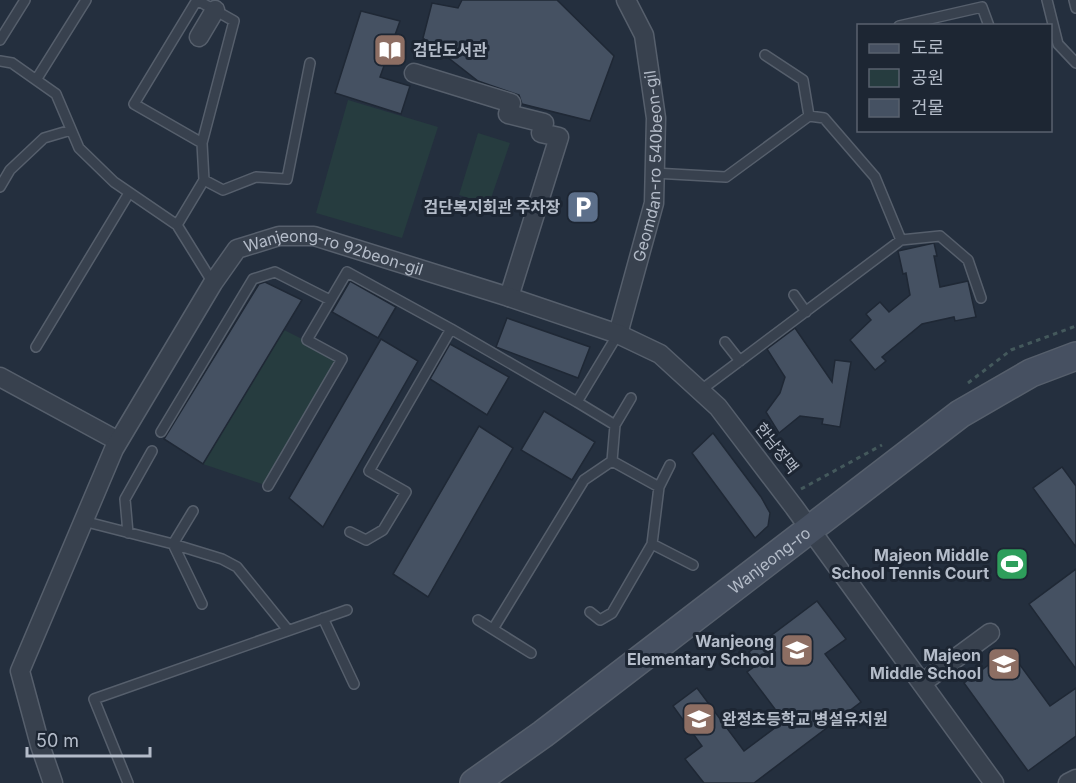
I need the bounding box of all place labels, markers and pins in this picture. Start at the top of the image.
library icon: 검단도서관 [372,32,408,68]
place label: 검단도서관 [413,40,487,60]
parking icon: 검단복지회관 주차장 [565,189,601,225]
place label: 검단복지회관 주차장 [424,197,560,217]
place label: Majeon Middle School Tennis Court [831,545,989,583]
sports icon: Majeon Middle School Tennis Court [994,546,1030,582]
place label: Wanjeong Elementary School [627,631,774,669]
school or university icon: Wanjeong Elementary School [779,632,815,668]
place label: Majeon Middle School [870,645,981,683]
school or university icon: Majeon Middle School [986,646,1022,682]
school or university icon: 완정초등학교 병설유치원 [681,701,717,737]
place label: 완정초등학교 병설유치원 [722,709,888,729]

